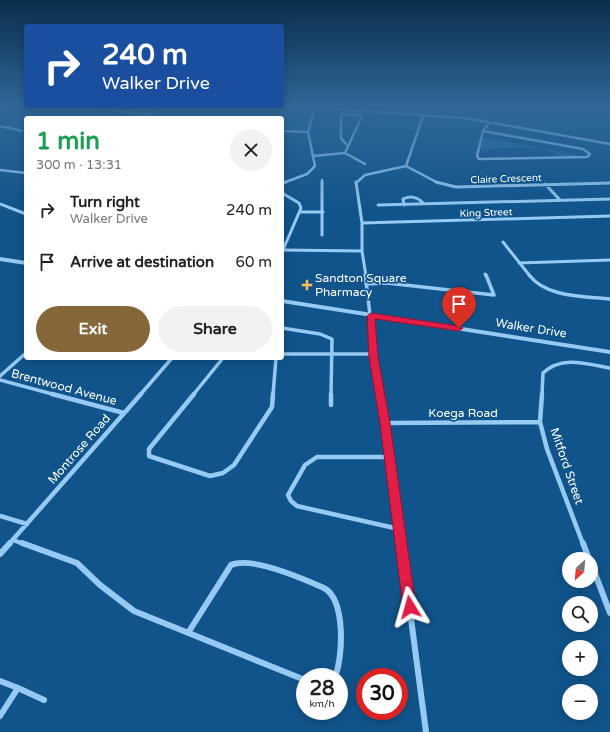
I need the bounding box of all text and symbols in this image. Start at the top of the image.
text: 240 m [102,38,188,72]
icon: right [36,40,88,92]
text: Walker Drive [102,72,210,94]
text: 1 min [36,127,100,156]
button: close [230,129,272,171]
text: 300 m · 13:31 [36,157,122,173]
street label: Claire Crescent [470,172,542,186]
text: Turn right [70,193,140,211]
icon: right [36,199,58,221]
text: 240 m [226,201,272,219]
street label: King Street [459,206,513,220]
text: Walker Drive [70,211,148,227]
icon: arrive [36,251,58,273]
text: Arrive at destination [70,253,214,271]
text: 60 m [235,253,272,271]
place label: Sandton Square Pharmacy [315,271,407,299]
marker: Sandton Square Pharmacy [302,280,312,290]
pin [442,287,476,328]
icon: arrive [448,293,470,315]
button: Exit [36,306,150,352]
button: Share [158,306,272,352]
street label: Walker Drive [494,315,568,341]
street label: Brentwood Avenue [10,366,119,408]
street label: Koega Road [428,406,498,420]
street label: Montrose Road [45,411,113,487]
street label: Mitford Street [547,426,587,506]
north arrow [562,552,598,588]
map controls [562,552,598,720]
position arrow [389,586,431,628]
button: search [562,596,598,632]
button: + [562,640,598,676]
speed limit sign: 30 [356,668,408,720]
text: 28 [309,677,335,701]
button: − [562,684,598,720]
text: km/h [309,698,335,710]

